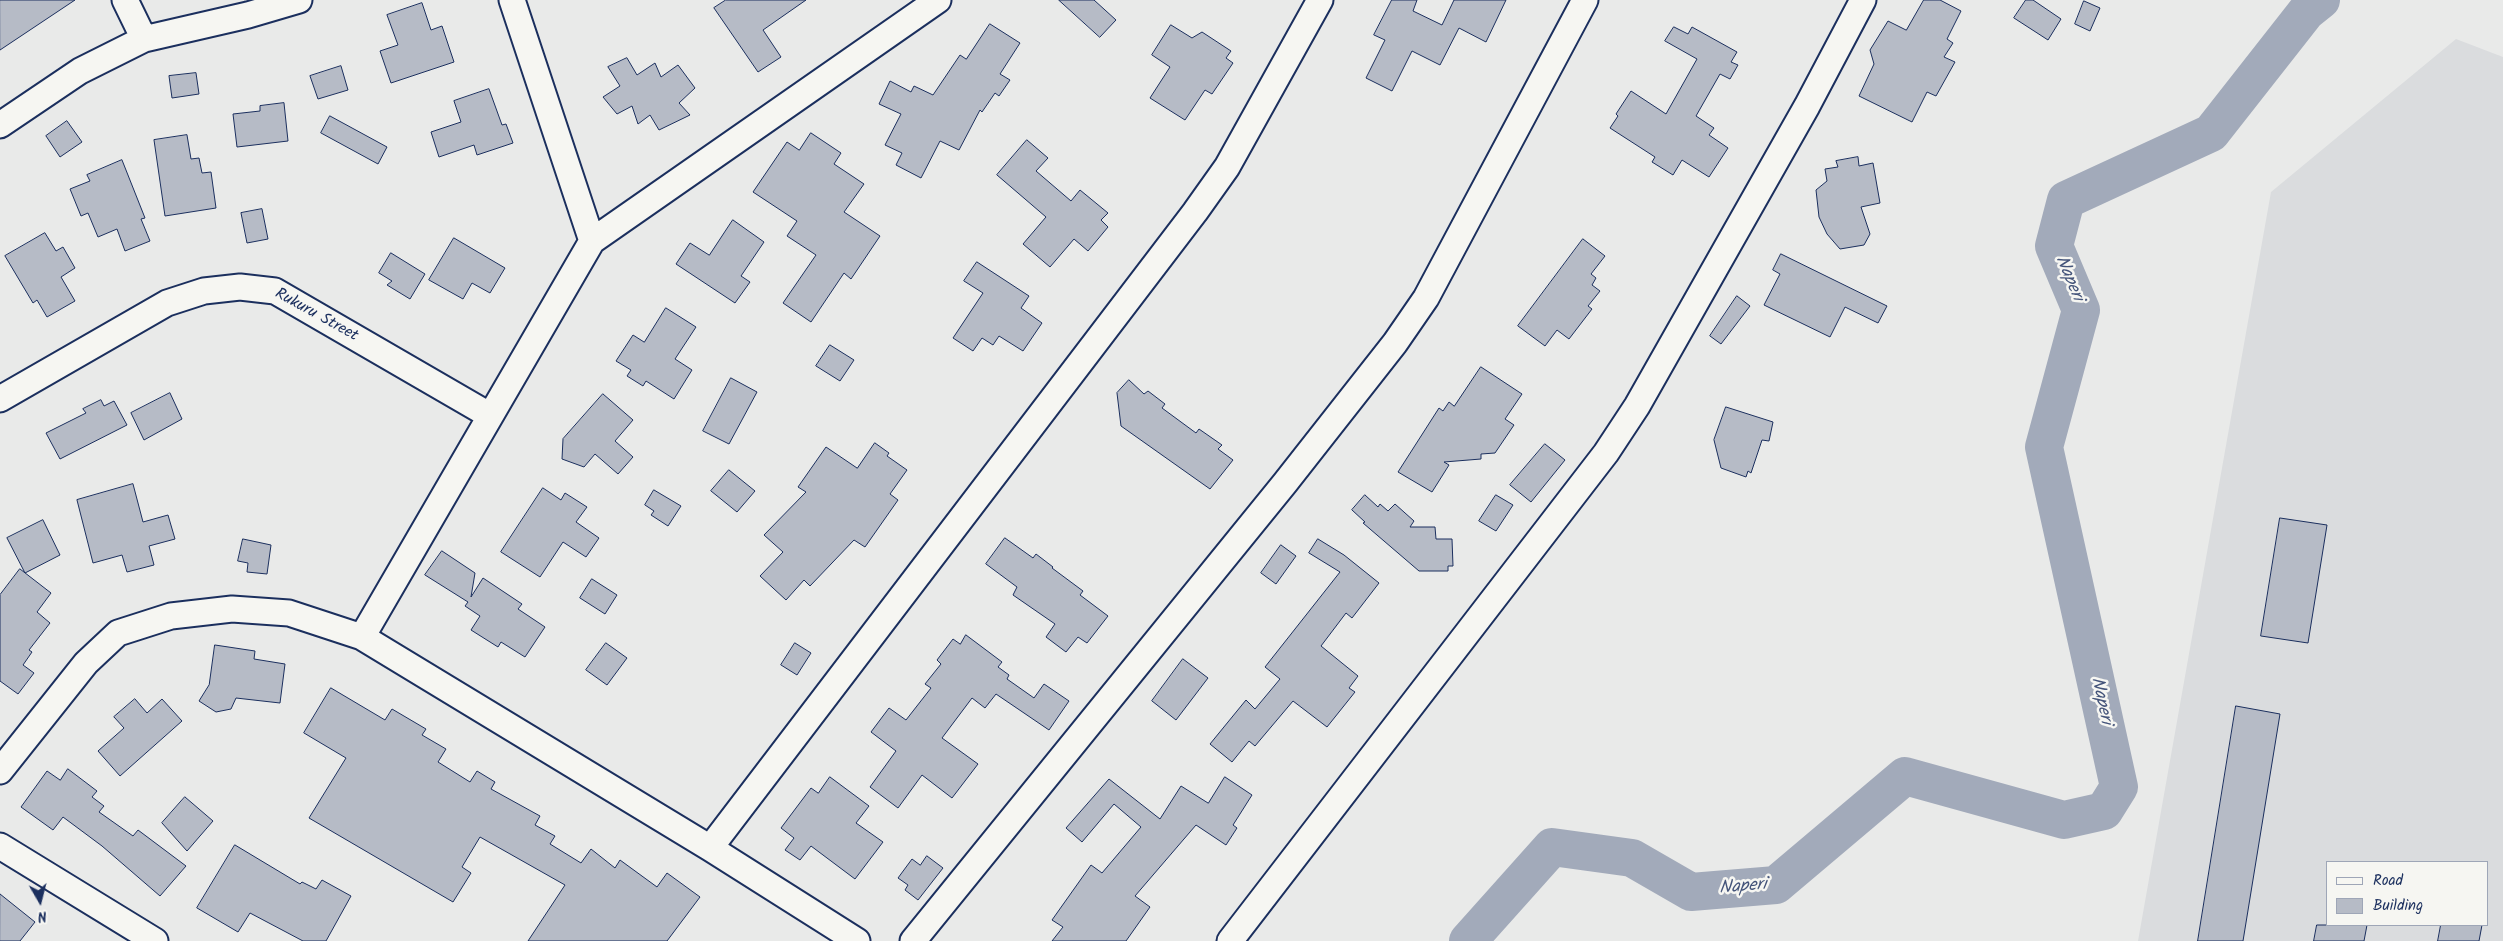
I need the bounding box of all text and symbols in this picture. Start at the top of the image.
water label: Naperi [2049,253,2087,305]
street label: Rukuru Street [271,285,361,347]
water label: Naperi [2084,675,2116,727]
legend [2326,861,2488,926]
text: Road [2373,869,2403,893]
water label: Naperi [1718,875,1768,901]
north arrow [15,876,65,926]
text: Building [2373,894,2423,918]
text: N [36,904,48,927]

